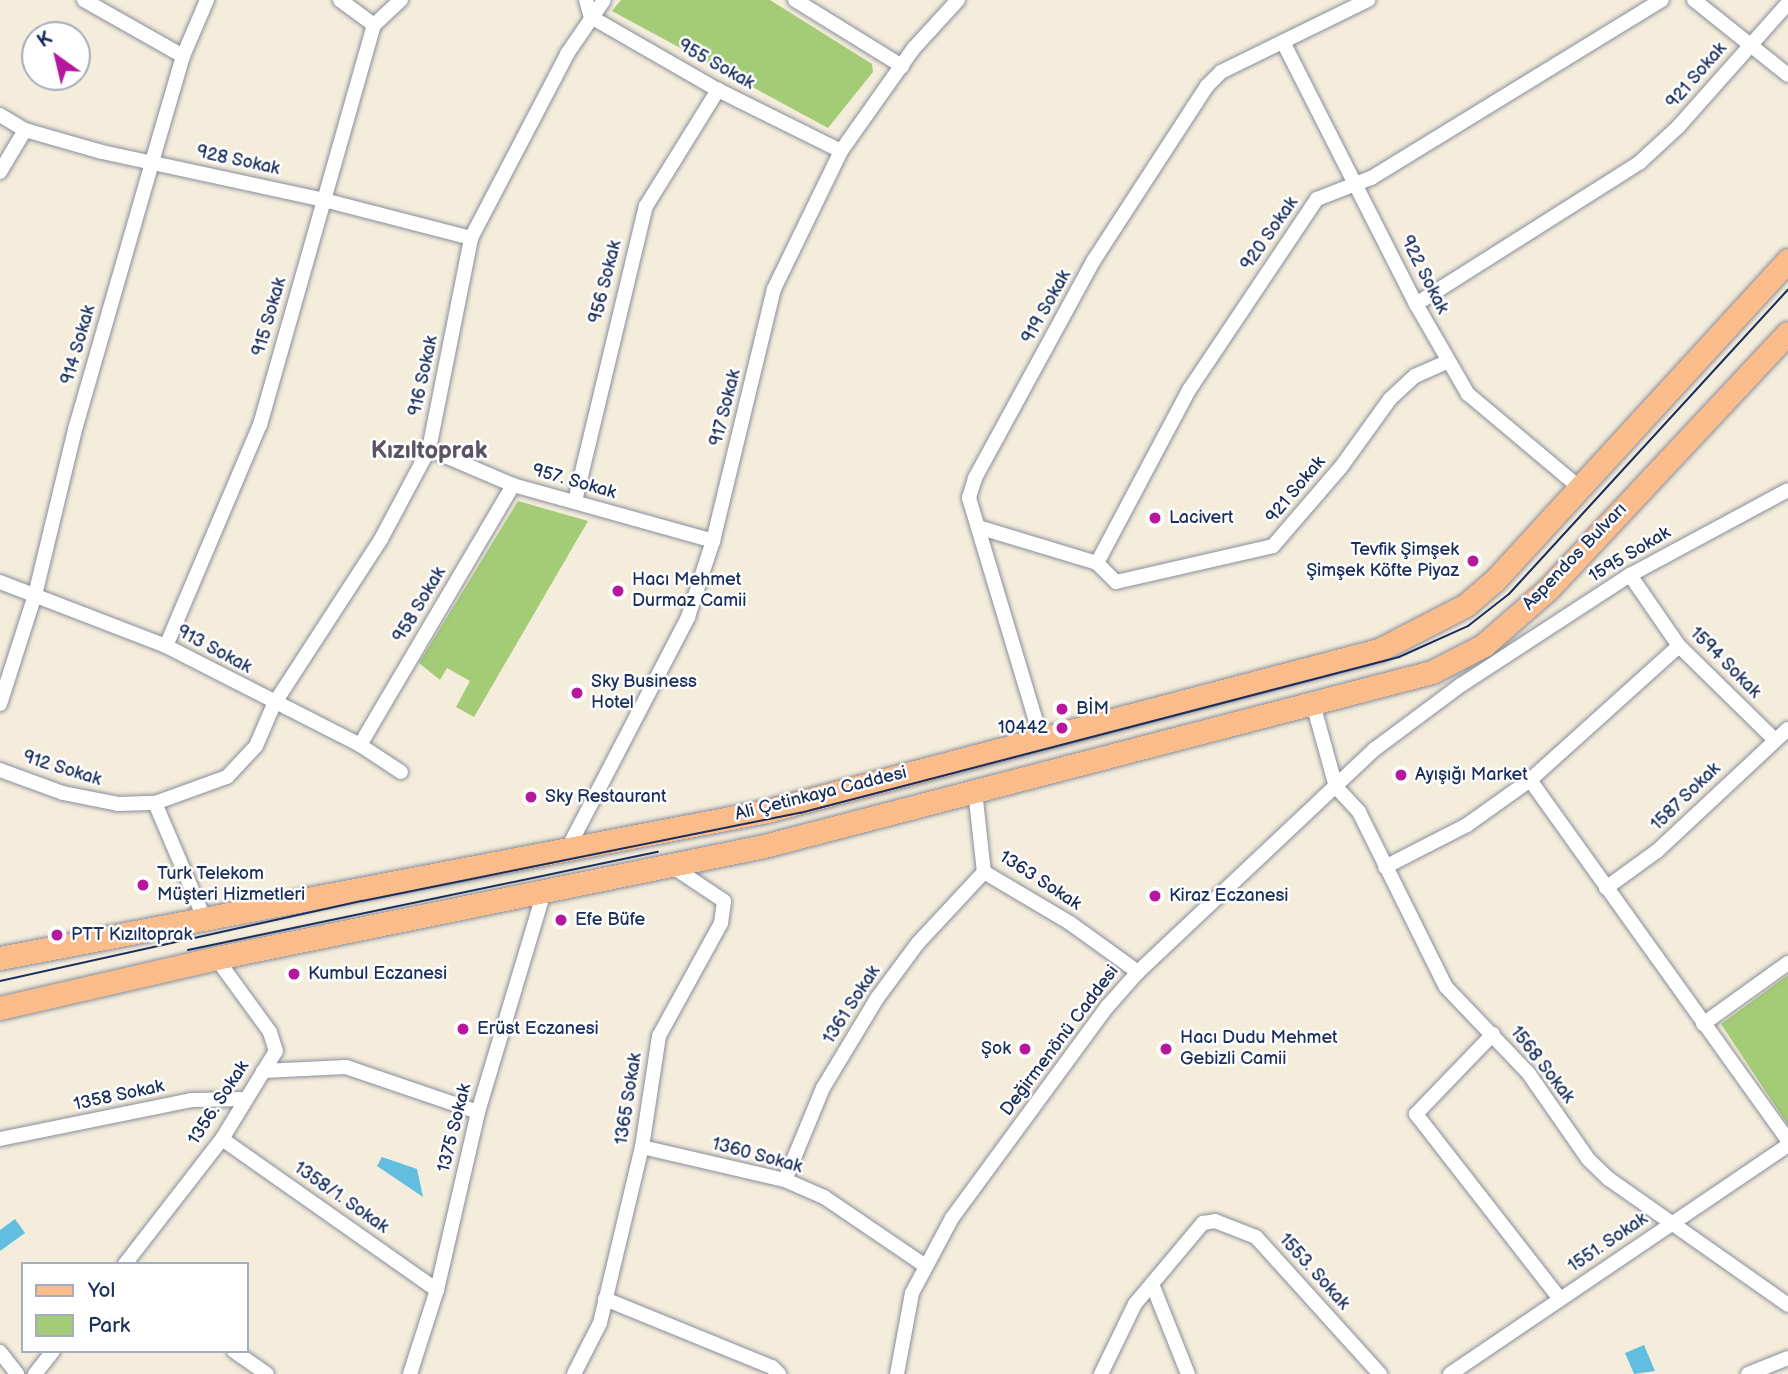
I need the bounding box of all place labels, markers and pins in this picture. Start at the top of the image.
place label: Lacivert [1169,507,1233,529]
marker: Lacivert [1147,510,1163,526]
place label: Tevfik Şimşek Şimşek Köfte Piyaz [1306,540,1459,582]
marker: Tevfik Şimşek Şimşek Köfte Piyaz [1465,553,1481,569]
place label: Hacı Mehmet Durmaz Camii [632,570,746,612]
marker: Hacı Mehmet Durmaz Camii [610,583,626,599]
place label: Sky Business Hotel [591,672,698,714]
marker: Sky Business Hotel [569,685,585,701]
place label: BİM [1076,698,1109,720]
marker: BİM [1054,701,1070,717]
place label: 10442 [998,717,1048,739]
marker: 10442 [1054,720,1070,736]
place label: Ayışığı Market [1415,764,1528,786]
marker: Ayışığı Market [1393,767,1409,783]
place label: Sky Restaurant [545,786,668,808]
marker: Sky Restaurant [523,789,539,805]
place label: Turk Telekom Müşteri Hizmetleri [157,864,305,906]
marker: Turk Telekom Müşteri Hizmetleri [135,877,151,893]
place label: Kiraz Eczanesi [1169,885,1289,907]
marker: Kiraz Eczanesi [1147,888,1163,904]
place label: Efe Büfe [575,909,645,931]
marker: Efe Büfe [553,912,569,928]
place label: PTT Kızıltoprak [71,924,192,946]
marker: PTT Kızıltoprak [49,927,65,943]
place label: Kumbul Eczanesi [308,963,447,985]
marker: Kumbul Eczanesi [286,966,302,982]
place label: Erüst Eczanesi [477,1018,599,1040]
marker: Erüst Eczanesi [455,1021,471,1037]
place label: Hacı Dudu Mehmet Gebizli Camii [1180,1028,1338,1070]
place label: Şok [981,1038,1011,1060]
marker: Şok [1017,1041,1033,1057]
marker: Hacı Dudu Mehmet Gebizli Camii [1158,1041,1174,1057]

